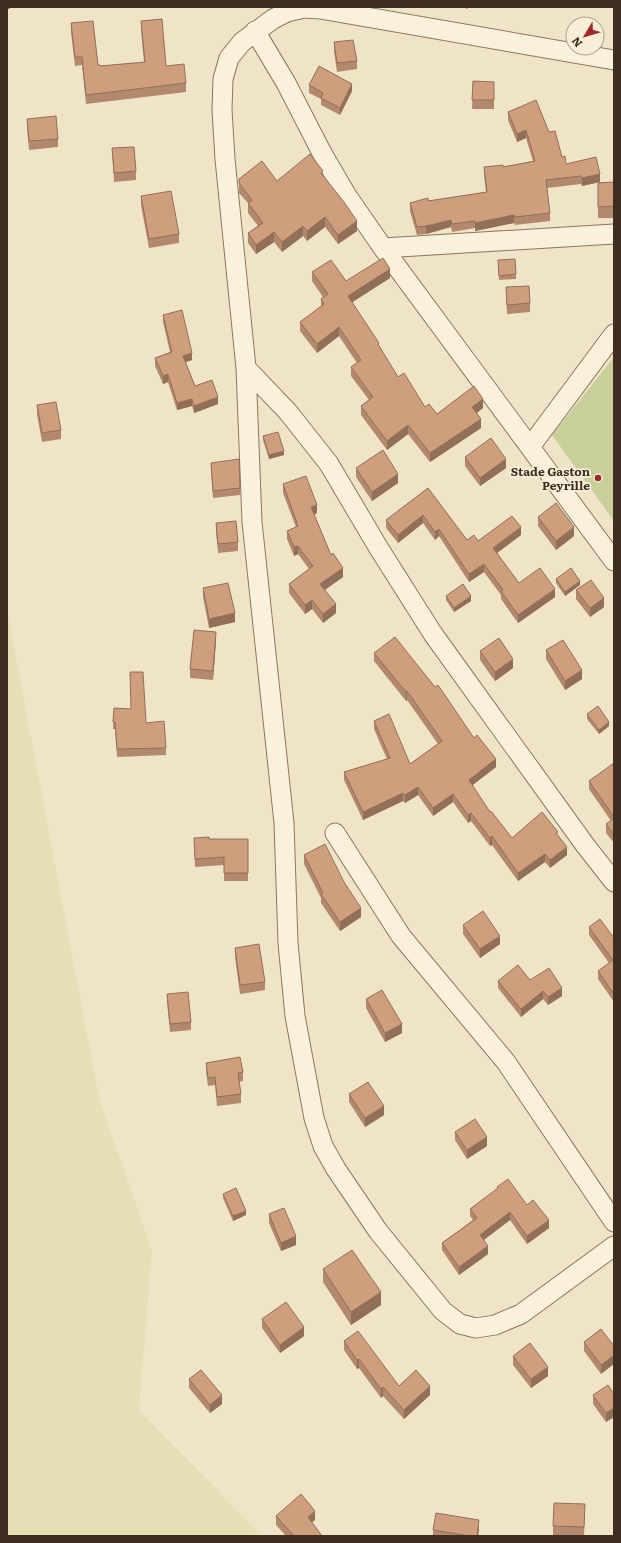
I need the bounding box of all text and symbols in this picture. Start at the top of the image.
north arrow [565,16,605,56]
text: N [567,34,585,51]
place label: Stade Gaston Peyrille [511,462,591,494]
marker: Stade Gaston Peyrille [593,473,603,483]

